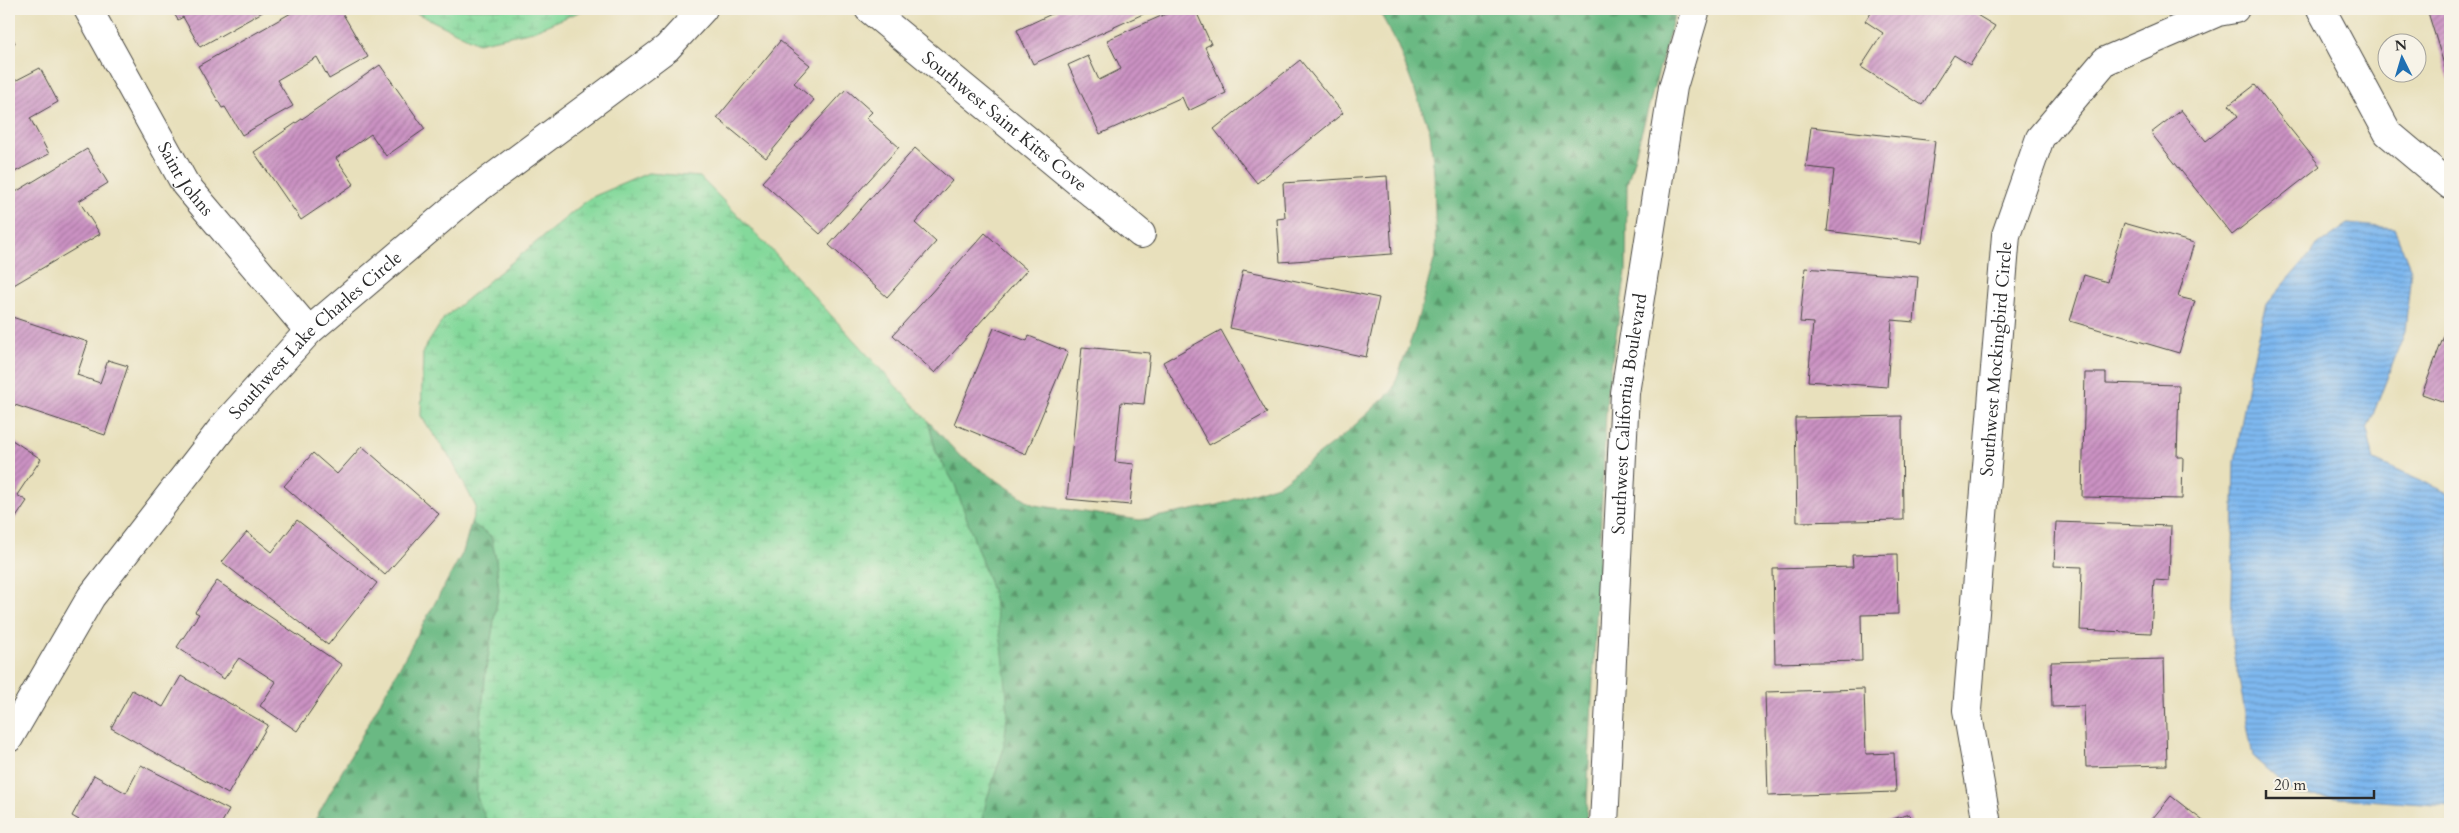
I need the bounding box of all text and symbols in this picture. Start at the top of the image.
north arrow [2376,32,2426,82]
text: N [2394,36,2408,56]
street label: Southwest Saint Kitts Cove [917,45,1093,197]
street label: Saint Johns [152,137,219,221]
street label: Southwest Mockingbird Circle [1974,241,2018,477]
street label: Southwest Lake Charles Circle [223,245,407,425]
street label: Southwest California Boulevard [1606,291,1653,535]
scale bar [2266,768,2374,800]
text: 20 m [2274,775,2306,795]

